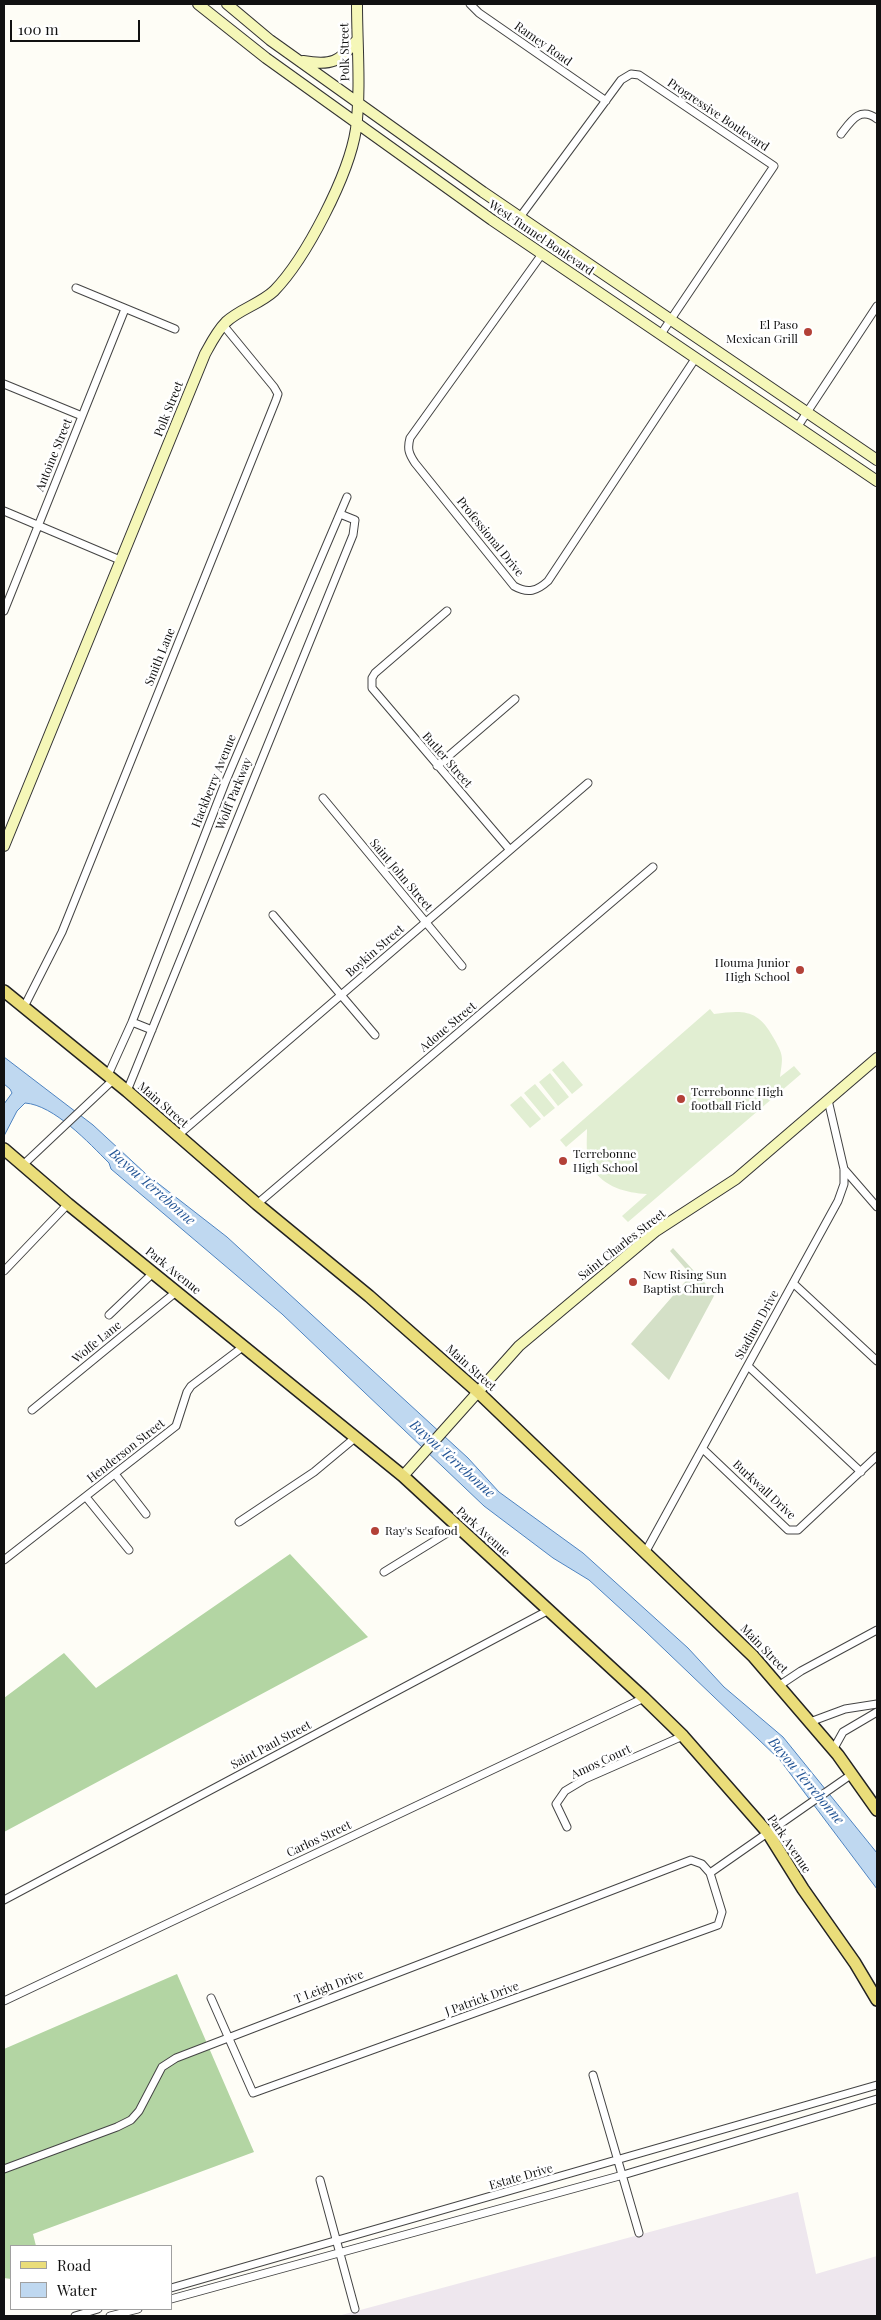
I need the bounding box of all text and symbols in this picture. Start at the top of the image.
scale bar [12,10,142,42]
text: 100 m [18,19,59,39]
street label: Ramey Road [512,19,574,69]
street label: Polk Street [337,23,353,81]
street label: Progressive Boulevard [664,76,772,154]
street label: West Tunnel Boulevard [486,198,596,278]
place label: El Paso Mexican Grill [726,318,798,346]
marker: El Paso Mexican Grill [802,326,814,338]
street label: Polk Street [151,379,187,439]
street label: Antoine Street [33,416,75,494]
street label: Professional Drive [453,494,527,580]
street label: Smith Lane [142,626,178,688]
street label: Butler Street [419,729,475,791]
street label: Hackberry Avenue [189,732,239,830]
street label: Wolff Parkway [213,756,255,832]
street label: Saint John Street [367,836,435,914]
street label: Boykin Street [343,922,407,980]
place label: Houma Junior High School [715,956,790,984]
marker: Houma Junior High School [794,964,806,976]
street label: Adoue Street [417,999,479,1055]
street label: Main Street [135,1079,191,1131]
place label: Terrebonne High football Field [691,1085,783,1113]
marker: Terrebonne High football Field [675,1093,687,1105]
water label: Bayou Terrebonne [106,1145,198,1229]
place label: Terrebonne High School [573,1147,638,1175]
marker: Terrebonne High School [557,1155,569,1167]
street label: Saint Charles Street [576,1206,668,1284]
street label: Park Avenue [142,1244,204,1298]
place label: New Rising Sun Baptist Church [643,1268,727,1296]
marker: New Rising Sun Baptist Church [627,1276,639,1288]
street label: Stadium Drive [732,1288,782,1362]
street label: Wolfe Lane [70,1318,124,1366]
street label: Main Street [443,1342,499,1394]
street label: Henderson Street [84,1416,168,1486]
water label: Bayou Terrebonne [406,1416,498,1502]
street label: Burkwall Drive [730,1457,798,1523]
street label: Park Avenue [453,1504,513,1560]
place label: Ray's Seafood [385,1524,458,1538]
marker: Ray's Seafood [369,1525,381,1537]
street label: Main Street [737,1622,791,1676]
street label: Saint Paul Street [228,1718,314,1772]
water label: Bayou Terrebonne [765,1734,847,1828]
street label: Amos Court [569,1742,633,1782]
street label: Park Avenue [764,1812,814,1876]
street label: Carlos Street [284,1818,354,1860]
street label: T Leigh Drive [292,1967,366,2007]
street label: J Patrick Drive [443,1979,521,2019]
street label: Estate Drive [488,2161,554,2193]
legend [10,2245,172,2310]
text: Road [57,2255,91,2275]
text: Water [57,2280,97,2300]

